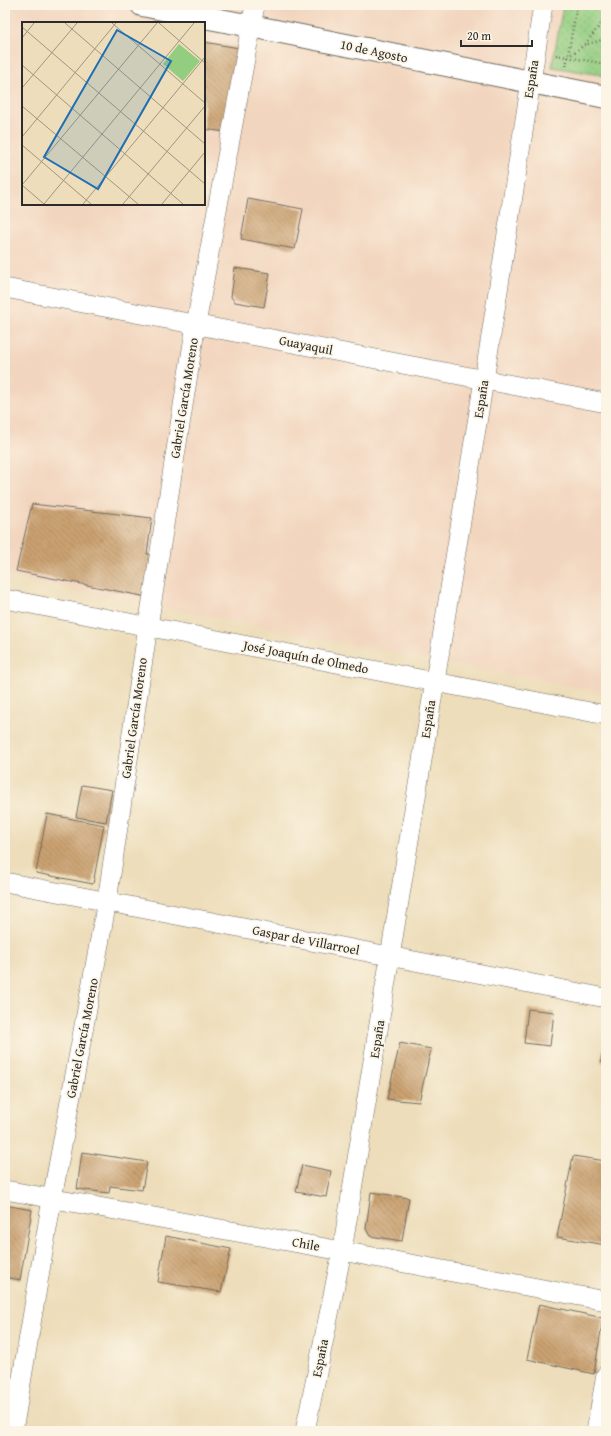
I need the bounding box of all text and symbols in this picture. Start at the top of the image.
inset map [22,22,205,205]
scale bar [461,22,532,48]
text: 20 m [467,27,491,44]
street label: 10 de Agosto [338,35,410,68]
street label: España [519,58,544,99]
street label: Guayaquil [277,330,335,360]
street label: Gabriel García Moreno [165,336,203,460]
street label: España [469,378,494,419]
street label: José Joaquín de Olmedo [240,635,371,679]
street label: Gabriel García Moreno [116,656,152,780]
street label: España [416,698,441,739]
street label: Gaspar de Villarroel [251,920,362,960]
street label: Gabriel García Moreno [61,976,103,1100]
street label: España [365,1018,390,1059]
street label: Chile [291,1232,321,1256]
street label: España [307,1337,333,1379]

